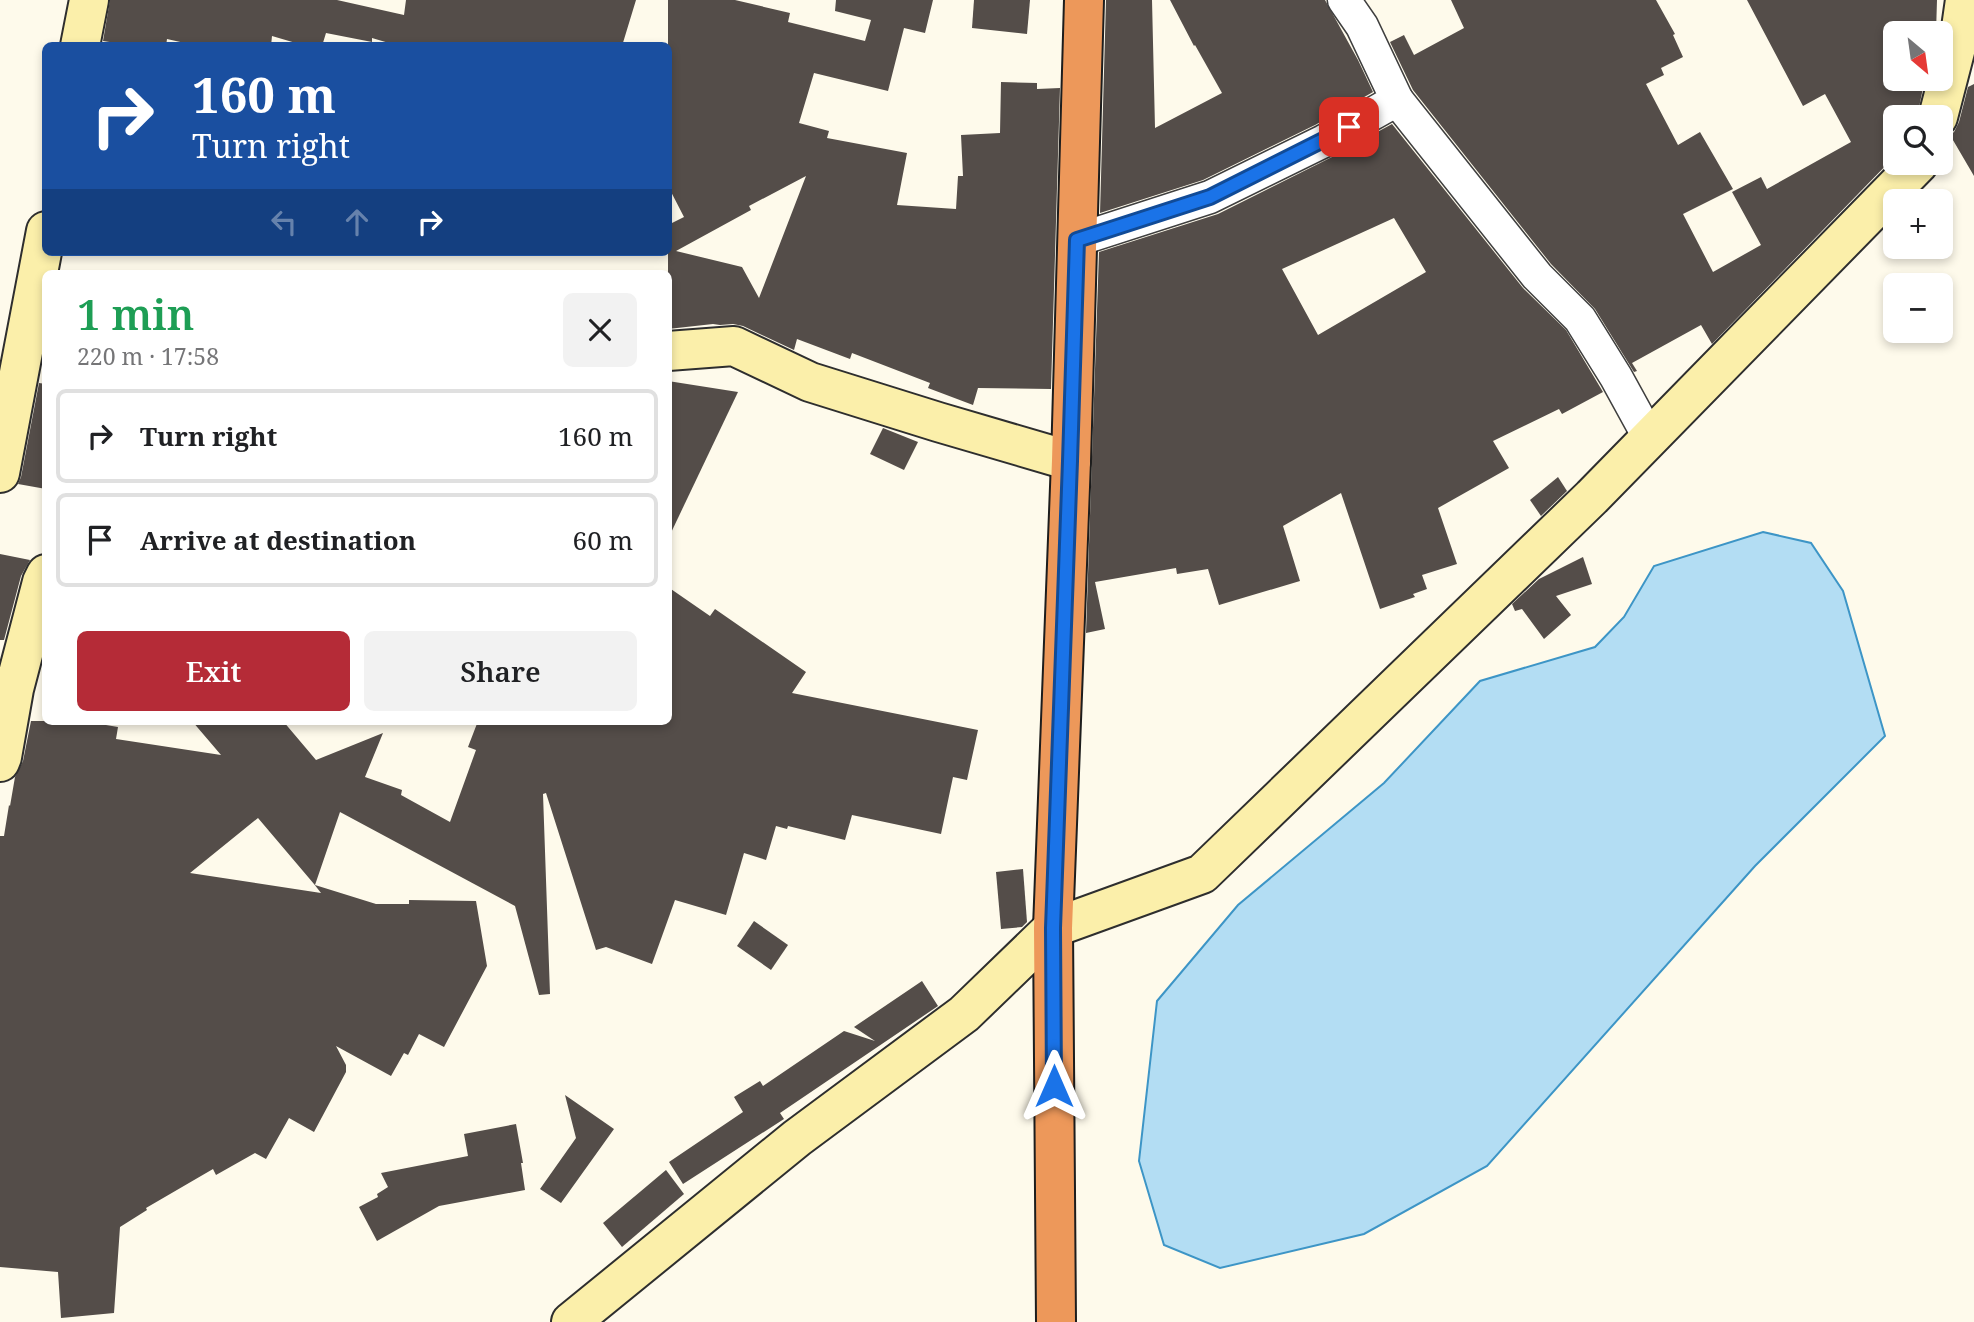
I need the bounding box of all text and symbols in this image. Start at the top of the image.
north arrow [1883,21,1953,91]
map controls [1883,21,1953,343]
text: 160 m [192,61,336,127]
icon: right [77,70,168,161]
pin [1319,97,1379,157]
button: search [1883,105,1953,175]
icon: arrive [1330,108,1368,146]
text: Turn right [192,124,350,167]
button: + [1883,189,1953,259]
icon: left [265,203,303,241]
icon: ahead [338,203,376,241]
icon: right [411,203,449,241]
button: − [1883,273,1953,343]
text: 1 min [77,285,194,342]
button: close [563,293,637,367]
text: 220 m · 17:58 [77,340,219,372]
icon: right [81,417,119,455]
text: Turn right [140,418,277,454]
text: 160 m [558,418,633,454]
icon: arrive [81,521,119,559]
text: Arrive at destination [140,522,416,558]
text: 60 m [573,522,633,558]
button: Exit [77,631,350,711]
button: Share [364,631,637,711]
position arrow [1017,1049,1091,1123]

